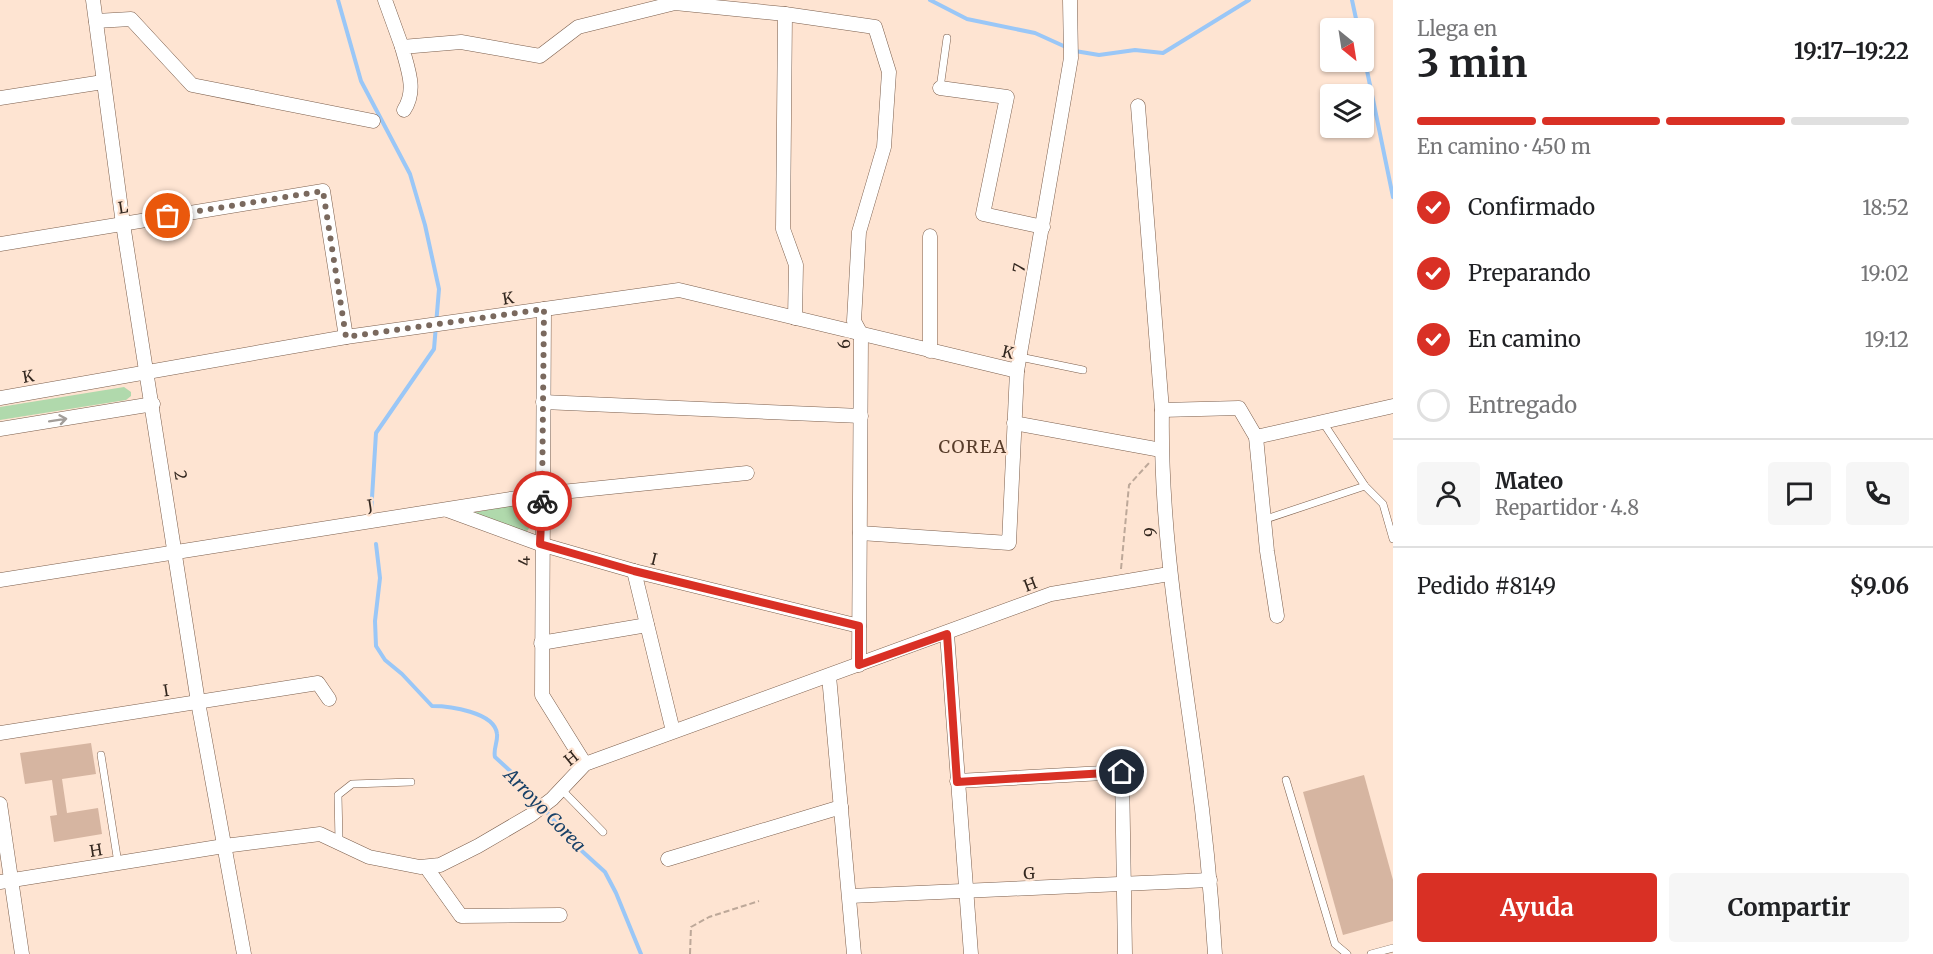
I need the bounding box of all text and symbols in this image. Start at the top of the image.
text: Llega en [1417,16,1497,41]
north arrow [1320,18,1374,72]
map controls [1320,18,1374,138]
text: 19:17–19:22 [1794,37,1909,65]
text: 3 min [1417,39,1527,88]
button: layers [1320,84,1374,138]
text: En camino · 450 m [1417,134,1591,159]
pin [142,190,193,241]
icon: check [1417,191,1450,224]
text: Confirmado [1468,193,1595,221]
text: 18:52 [1862,195,1909,220]
street label: L [117,196,130,218]
icon: bag [151,199,184,232]
icon: check [1417,257,1450,290]
text: Preparando [1468,259,1591,287]
text: 19:02 [1860,261,1909,286]
street label: 7 [1008,262,1030,274]
street label: K [501,287,516,309]
icon: check [1417,323,1450,356]
text: En camino [1468,325,1581,353]
text: 19:12 [1864,327,1909,352]
street label: 6 [834,338,854,350]
street label: K [1000,341,1016,363]
street label: K [21,365,36,387]
text: Entregado [1468,391,1577,419]
one-way arrow [47,414,67,425]
district label: COREA [939,435,1007,458]
button: person [1417,462,1480,525]
button: chat [1768,462,1831,525]
button: phone [1846,462,1909,525]
text: Mateo [1495,467,1563,495]
street label: 2 [170,469,192,481]
courier [512,471,572,531]
icon: bike [526,485,559,518]
street label: J [365,495,375,516]
text: Repartidor · 4.8 [1495,495,1639,520]
street label: 9 [1140,527,1160,537]
street label: I [649,549,659,569]
street label: 4 [514,556,534,566]
street label: H [1020,572,1040,596]
text: Pedido #8149 [1417,572,1556,600]
text: $9.06 [1850,572,1909,600]
street label: I [161,680,171,700]
street label: H [560,746,582,770]
pin [1096,746,1147,797]
icon: home [1105,755,1138,788]
water label: Arroyo Corea [498,762,591,857]
street label: H [88,839,104,861]
street label: G [1023,863,1036,883]
button: Ayuda [1417,873,1657,942]
button: Compartir [1669,873,1909,942]

